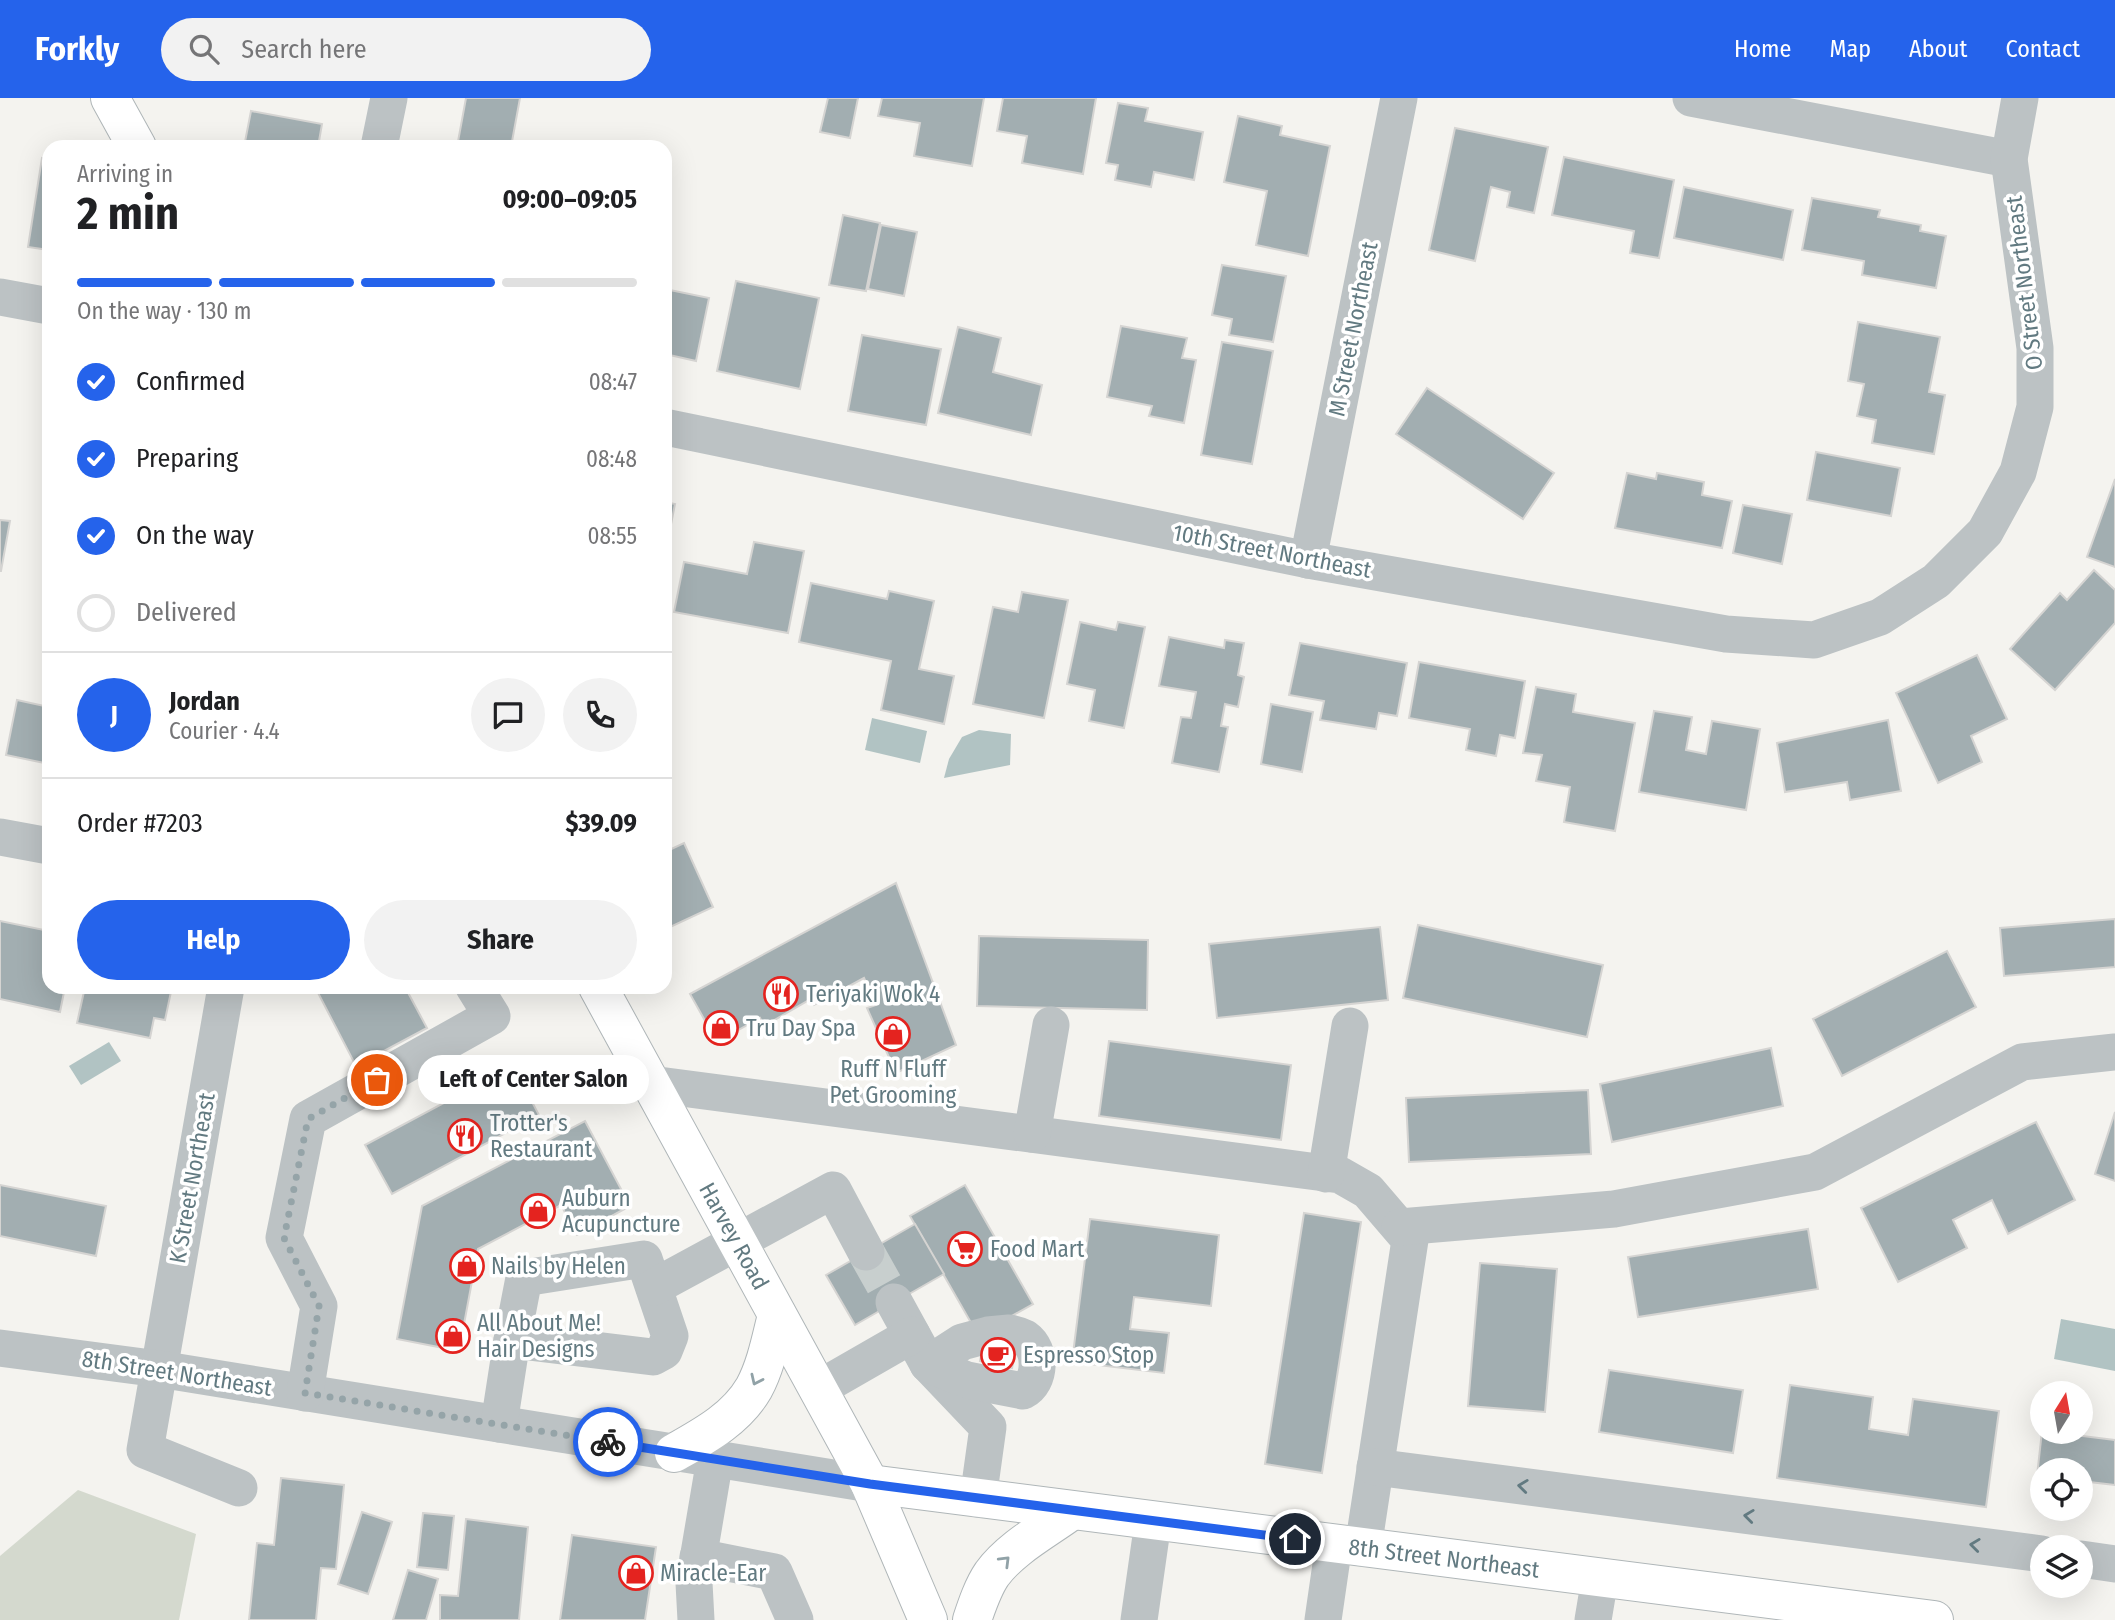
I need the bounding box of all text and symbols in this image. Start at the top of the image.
search box [161,18,651,81]
text: Forkly [35,29,119,69]
icon: search [185,30,223,68]
text: Search here [241,34,367,65]
text: Home [1734,35,1791,63]
text: Map [1829,35,1871,63]
text: About [1909,35,1967,63]
text: Contact [2005,35,2080,63]
text: Arriving in [77,160,173,188]
text: 09:00–09:05 [503,184,637,215]
text: 2 min [77,186,179,241]
street label: O Street Northeast [1999,194,2049,372]
street label: M Street Northeast [1322,239,1384,419]
text: On the way · 130 m [77,297,251,325]
icon: check [77,363,115,401]
text: Confirmed [136,366,246,397]
text: 08:47 [589,368,637,396]
icon: check [77,440,115,478]
text: Preparing [136,443,238,474]
text: 08:48 [586,445,637,473]
icon: check [77,517,115,555]
street label: 10th Street Northeast [1171,518,1374,584]
text: On the way [136,520,254,551]
text: 08:55 [588,522,637,550]
text: Delivered [136,597,237,628]
button: chat [471,678,545,752]
button: phone [563,678,637,752]
text: Jordan [169,686,240,717]
text: J [110,700,118,731]
text: Courier · 4.4 [169,717,280,745]
text: Order #7203 [77,808,203,839]
text: $39.09 [566,808,637,839]
button: Help [77,900,350,980]
button: Share [364,900,637,980]
restaurant icon: Teriyaki Wok 4 [762,975,800,1013]
place label: Teriyaki Wok 4 [806,980,940,1008]
shop icon: Tru Day Spa [702,1009,740,1047]
place label: Tru Day Spa [746,1014,856,1042]
shop icon: Ruff N Fluff Pet Grooming [874,1015,912,1053]
pin [347,1050,407,1110]
place label: Ruff N Fluff Pet Grooming [830,1055,957,1109]
callout: Left of Center Salon [419,1056,650,1104]
icon: bag [358,1061,396,1099]
text: Left of Center Salon [439,1065,628,1093]
street label: K Street Northeast [163,1090,221,1266]
place label: Trotter's Restaurant [490,1109,593,1163]
restaurant icon: Trotter's Restaurant [446,1117,484,1155]
street label: Harvey Road [693,1178,775,1294]
place label: Auburn Acupuncture [562,1184,680,1238]
shop icon: Auburn Acupuncture [519,1192,557,1230]
supermarket icon: Food Mart [946,1230,984,1268]
place label: Food Mart [990,1235,1085,1263]
shop icon: Nails by Helen [448,1247,486,1285]
place label: Nails by Helen [491,1252,626,1280]
place label: All About Me! Hair Designs [477,1309,601,1363]
shop icon: All About Me! Hair Designs [434,1317,472,1355]
cafe icon: Espresso Stop [979,1336,1017,1374]
place label: Espresso Stop [1023,1341,1154,1369]
street label: 8th Street Northeast [80,1344,274,1402]
one-way arrow [750,1373,764,1385]
north arrow [2030,1381,2093,1444]
map controls [2030,1381,2093,1598]
courier [573,1407,643,1477]
icon: bike [589,1423,627,1461]
button: locate [2030,1458,2093,1521]
one-way arrow [1518,1479,1529,1494]
one-way arrow [1743,1508,1755,1523]
pin [1265,1509,1325,1569]
icon: home [1276,1520,1314,1558]
street label: 8th Street Northeast [1347,1532,1541,1584]
button: layers [2030,1535,2093,1598]
one-way arrow [1969,1538,1980,1553]
shop icon: Miracle-Ear [617,1554,655,1592]
one-way arrow [996,1557,1009,1570]
place label: Miracle-Ear [660,1559,766,1587]

